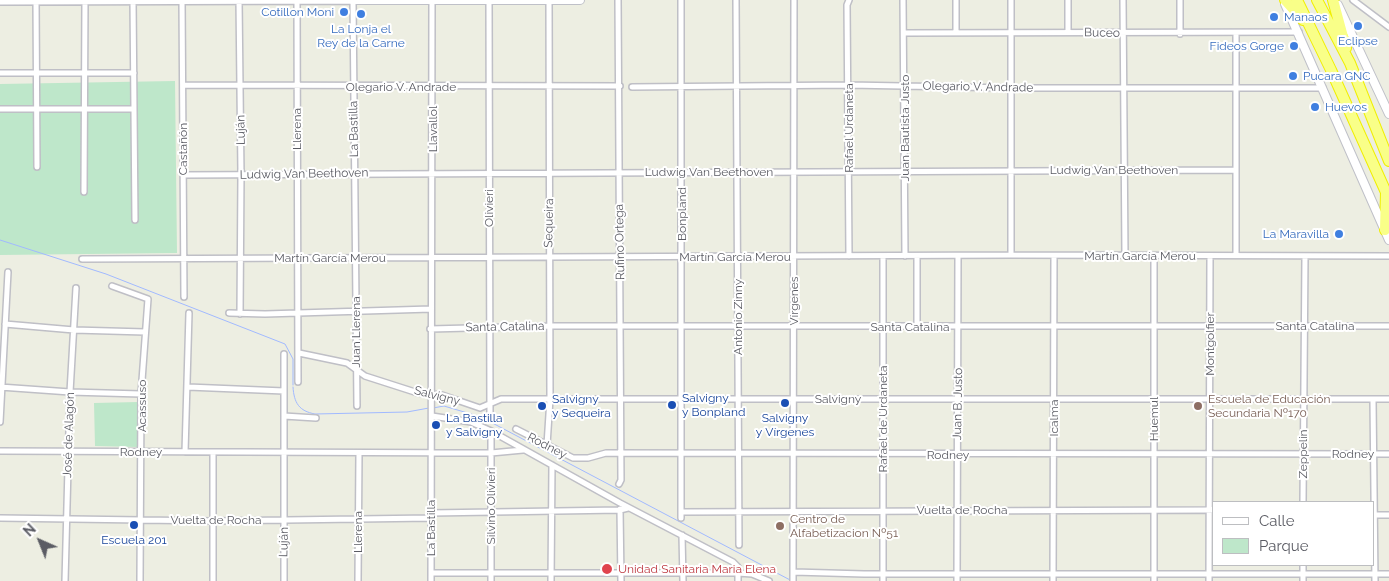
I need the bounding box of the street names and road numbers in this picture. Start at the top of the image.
street label: Buceo [1084,25,1120,41]
street label: Juan Bautista Justo [898,75,912,181]
street label: Olegario V. Andrade [923,79,1033,95]
street label: Olegario V. Andrade [346,80,456,94]
street label: Rafael Urdaneta [842,83,856,173]
street label: La Bastilla [346,101,362,157]
street label: Llavallol [426,106,440,152]
street label: Llerena [290,108,304,150]
street label: Luján [234,115,248,145]
street label: Castañón [176,123,190,175]
street label: Ludwig Van Beethoven [1050,163,1178,177]
street label: Ludwig Van Beethoven [645,165,773,179]
street label: Ludwig Van Beethoven [240,166,368,182]
street label: Bonpland [675,187,689,241]
street label: Olivieri [482,189,496,227]
street label: Sequeira [541,198,557,248]
street label: Rufino Ortega [612,204,628,280]
street label: Martín García Merou [1084,249,1196,263]
street label: Martín García Merou [679,250,791,264]
street label: Martín García Merou [274,251,386,265]
street label: Vírgenes [787,276,801,326]
street label: Antonio Zinny [731,279,745,355]
street label: Juan Llerena [349,296,363,368]
street label: Montgolfier [1203,312,1217,376]
street label: Santa Catalina [465,319,545,335]
street label: Santa Catalina [1275,319,1355,333]
street label: Santa Catalina [870,320,950,334]
street label: Rafael de Urdaneta [876,365,890,473]
street label: Juan B. Justo [950,368,966,440]
street label: Acassuso [135,380,149,432]
street label: Salvigny [413,383,461,409]
street label: José de Alagón [60,392,78,478]
street label: Salvigny [815,392,861,406]
street label: Huemul [1147,397,1161,441]
street label: Icalma [1047,400,1061,436]
street label: Zeppelin [1296,429,1310,479]
street label: Rodney [525,430,569,462]
street label: Rodney [120,445,162,459]
street label: Rodney [1332,447,1374,461]
street label: Rodney [927,448,969,462]
street label: Silvino Olivieri [484,468,498,544]
street label: La Bastilla [424,500,438,556]
street label: Vuelta de Rocha [916,503,1008,517]
street label: Llerena [351,511,365,553]
street label: Vuelta de Rocha [170,513,262,527]
street label: Luján [277,527,291,557]

